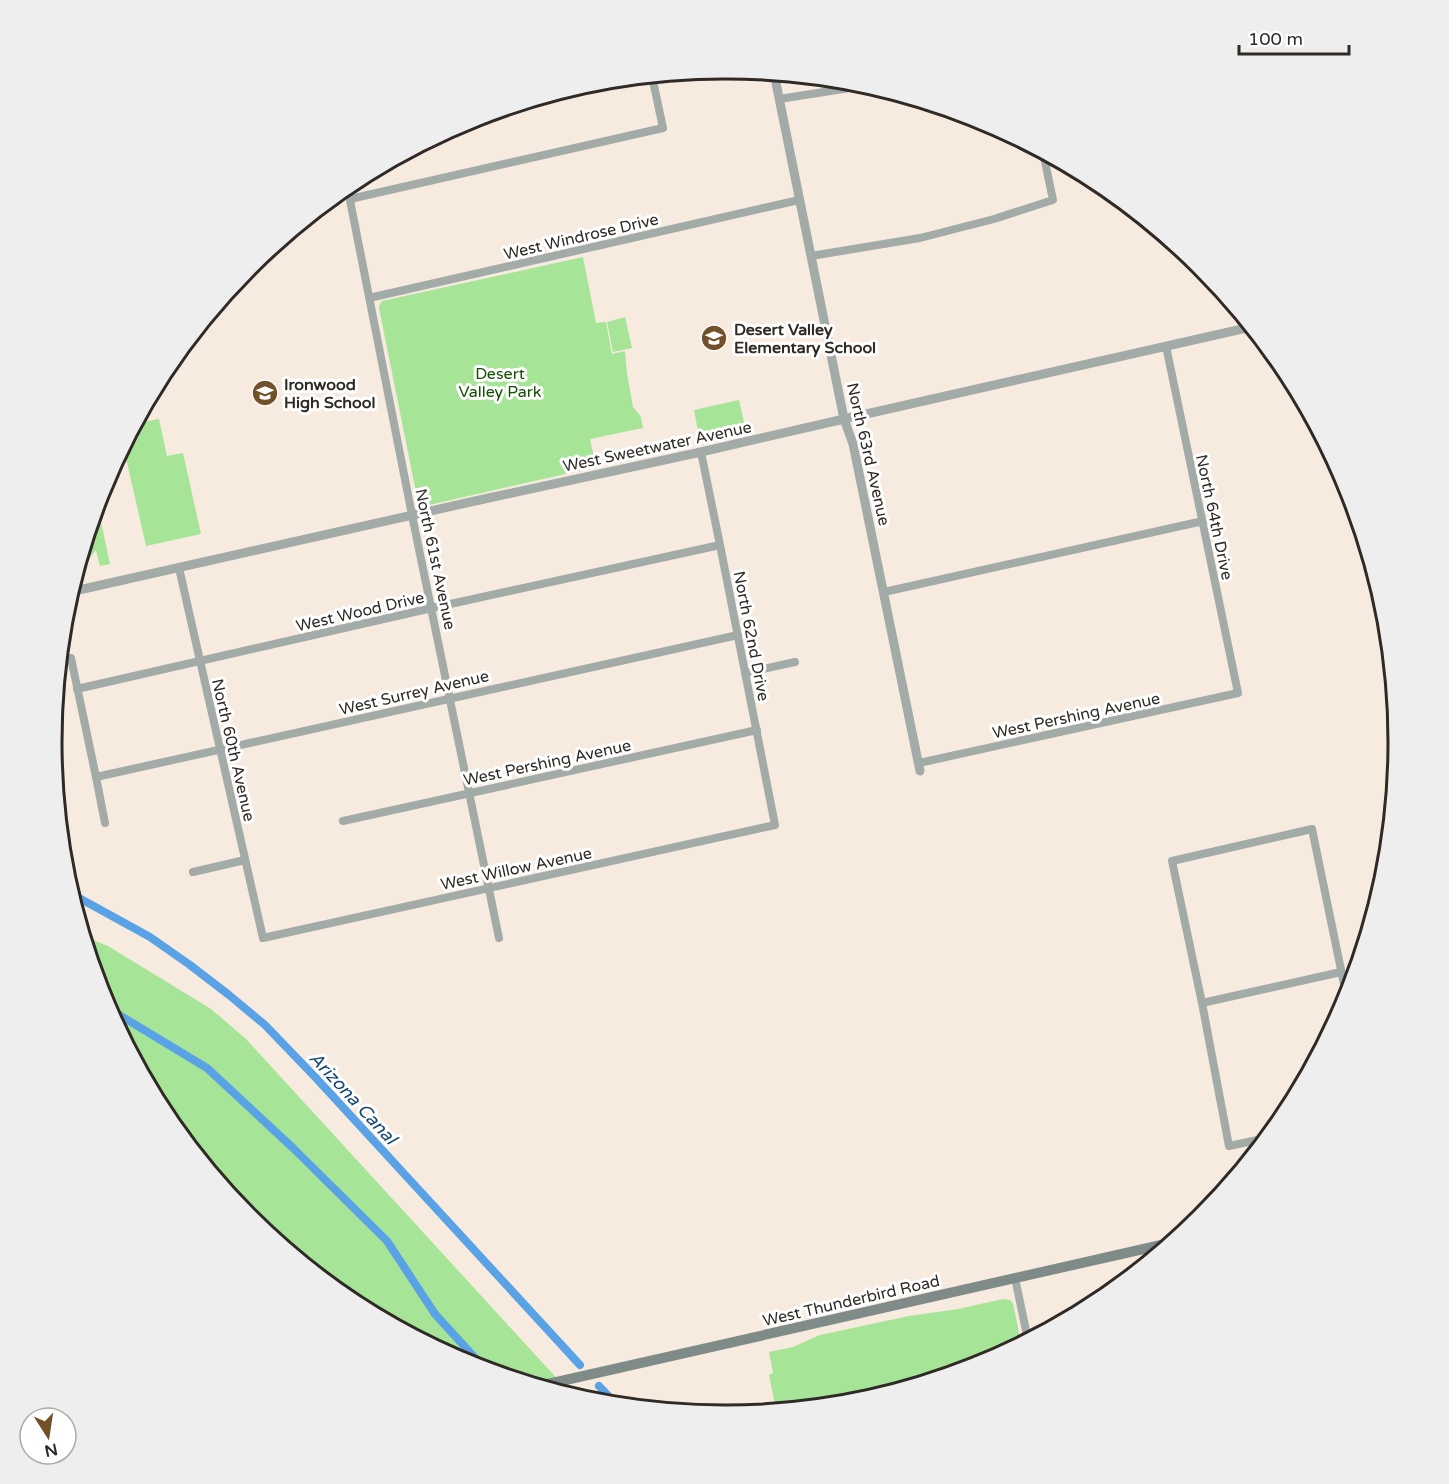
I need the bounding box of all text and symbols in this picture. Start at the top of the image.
scale bar [1239,18,1348,56]
text: 100 m [1248,28,1303,50]
street label: West Windrose Drive [502,209,661,265]
place label: Desert Valley Elementary School [734,320,876,358]
school or university icon: Desert Valley Elementary School [699,323,729,353]
park label: Desert Valley Park [458,364,542,402]
place label: Ironwood High School [284,375,375,413]
school or university icon: Ironwood High School [250,378,280,408]
street label: North 63rd Avenue [842,381,894,528]
street label: West Sweetwater Avenue [561,417,753,477]
street label: North 64th Drive [1191,453,1237,582]
street label: North 61st Avenue [410,487,460,632]
street label: North 62nd Drive [729,569,773,703]
street label: West Wood Drive [294,587,426,636]
street label: West Surrey Avenue [337,666,491,720]
street label: North 60th Avenue [207,677,259,824]
street label: West Pershing Avenue [991,688,1162,744]
street label: West Pershing Avenue [462,735,633,791]
street label: West Willow Avenue [439,843,594,895]
water label: Arizona Canal [305,1047,403,1151]
street label: West Thunderbird Road [761,1271,942,1331]
north arrow [18,1406,78,1466]
text: N [43,1439,59,1461]

